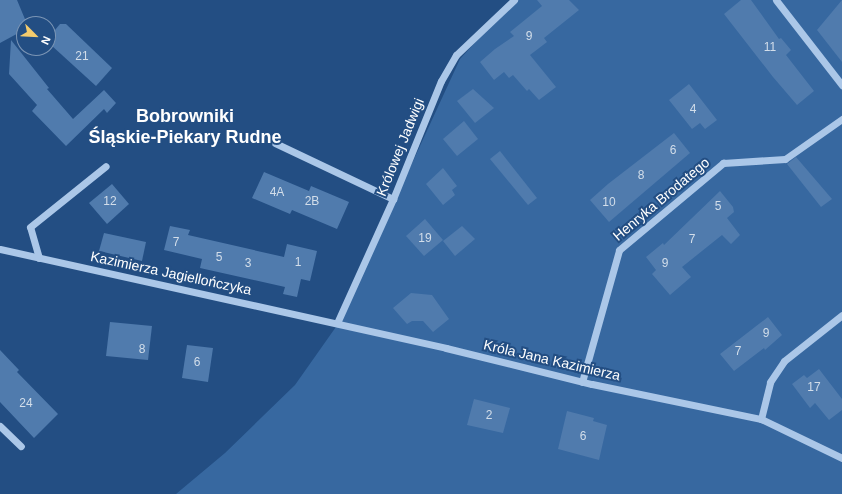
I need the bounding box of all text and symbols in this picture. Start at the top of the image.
north arrow [16,16,56,56]
house number: 9 [526,30,532,44]
text: N [39,34,53,47]
house number: 11 [764,41,776,55]
house number: 21 [75,50,89,64]
street label: Królowej Jadwigi [373,96,427,198]
house number: 4 [690,103,696,117]
district label: Bobrowniki Śląskie-Piekary Rudne [88,106,282,148]
house number: 6 [670,144,676,158]
street label: Henryka Brodatego [609,154,713,244]
house number: 8 [638,169,644,183]
house number: 4A [270,186,284,200]
house number: 12 [103,195,117,209]
house number: 2B [305,195,319,209]
house number: 10 [602,196,616,210]
house number: 5 [715,200,721,214]
house number: 19 [418,232,432,246]
house number: 7 [689,233,695,247]
house number: 7 [173,236,179,250]
street label: Kazimierza Jagiellończyka [89,248,253,298]
house number: 5 [216,251,222,265]
house number: 1 [295,256,301,270]
house number: 3 [245,257,251,271]
house number: 9 [662,257,668,271]
house number: 9 [763,327,769,341]
street label: Króla Jana Kazimierza [482,336,622,384]
house number: 8 [139,343,145,357]
house number: 7 [735,345,741,359]
house number: 6 [194,356,200,370]
house number: 17 [807,381,821,395]
house number: 24 [19,397,33,411]
house number: 2 [486,409,492,423]
house number: 6 [580,430,586,444]

